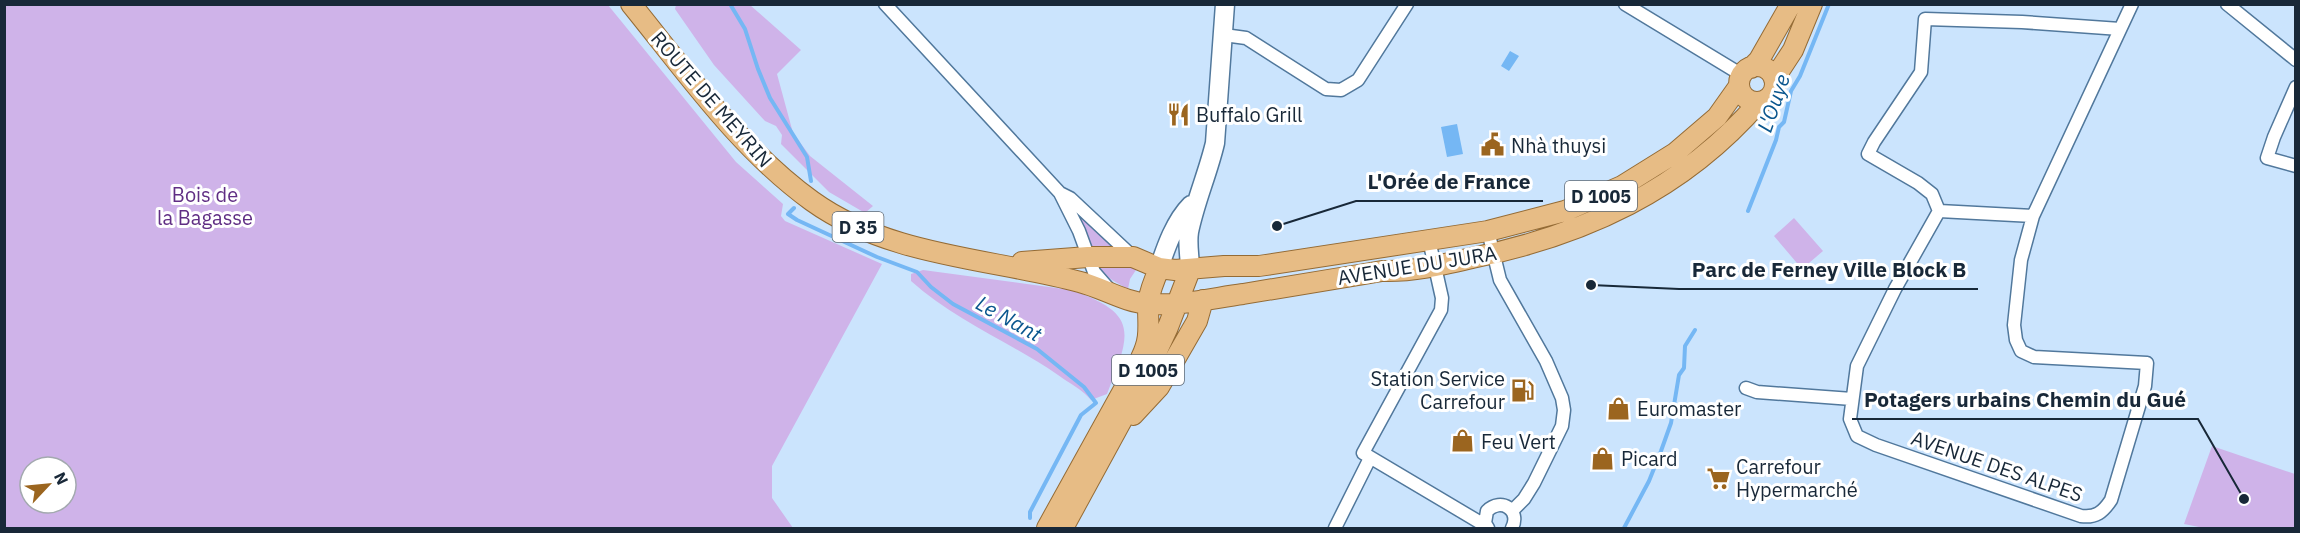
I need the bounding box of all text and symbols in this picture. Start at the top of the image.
street label: ROUTE DE MEYRIN [645,25,779,173]
water label: L'Ouye [1750,70,1796,136]
restaurant icon: Buffalo Grill [1165,101,1191,127]
place label: Buffalo Grill [1196,101,1302,128]
public building icon: Nhà thuysi [1480,132,1506,158]
place label: Nhà thuysi [1511,132,1606,159]
callout: L'Orée de France [1356,162,1543,201]
text: L'Orée de France [1368,167,1531,195]
park label: Bois de la Bagasse [157,181,253,231]
road number: D 1005 [1565,181,1637,211]
road number: D 35 [832,212,884,242]
street label: AVENUE DU JURA [1335,239,1499,291]
callout: Parc de Ferney Ville Block B [1679,250,1978,289]
text: Parc de Ferney Ville Block B [1692,255,1966,283]
water label: Le Nant [971,289,1048,348]
road number: D 1005 [1112,355,1184,385]
place label: Station Service Carrefour [1370,365,1505,415]
fuel station icon: Station Service Carrefour [1510,377,1536,403]
callout: Potagers urbains Chemin du Gué [1852,380,2198,419]
text: Potagers urbains Chemin du Gué [1864,385,2186,413]
shop icon: Euromaster [1606,395,1632,421]
place label: Euromaster [1637,395,1741,422]
street label: AVENUE DES ALPES [1908,424,2086,508]
shop icon: Feu Vert [1450,428,1476,454]
place label: Feu Vert [1481,428,1556,455]
shop icon: Picard [1590,445,1616,471]
place label: Picard [1621,445,1678,472]
place label: Carrefour Hypermarché [1736,453,1858,503]
north arrow [18,455,78,515]
supermarket icon: Carrefour Hypermarché [1705,465,1731,491]
text: N [50,469,73,488]

